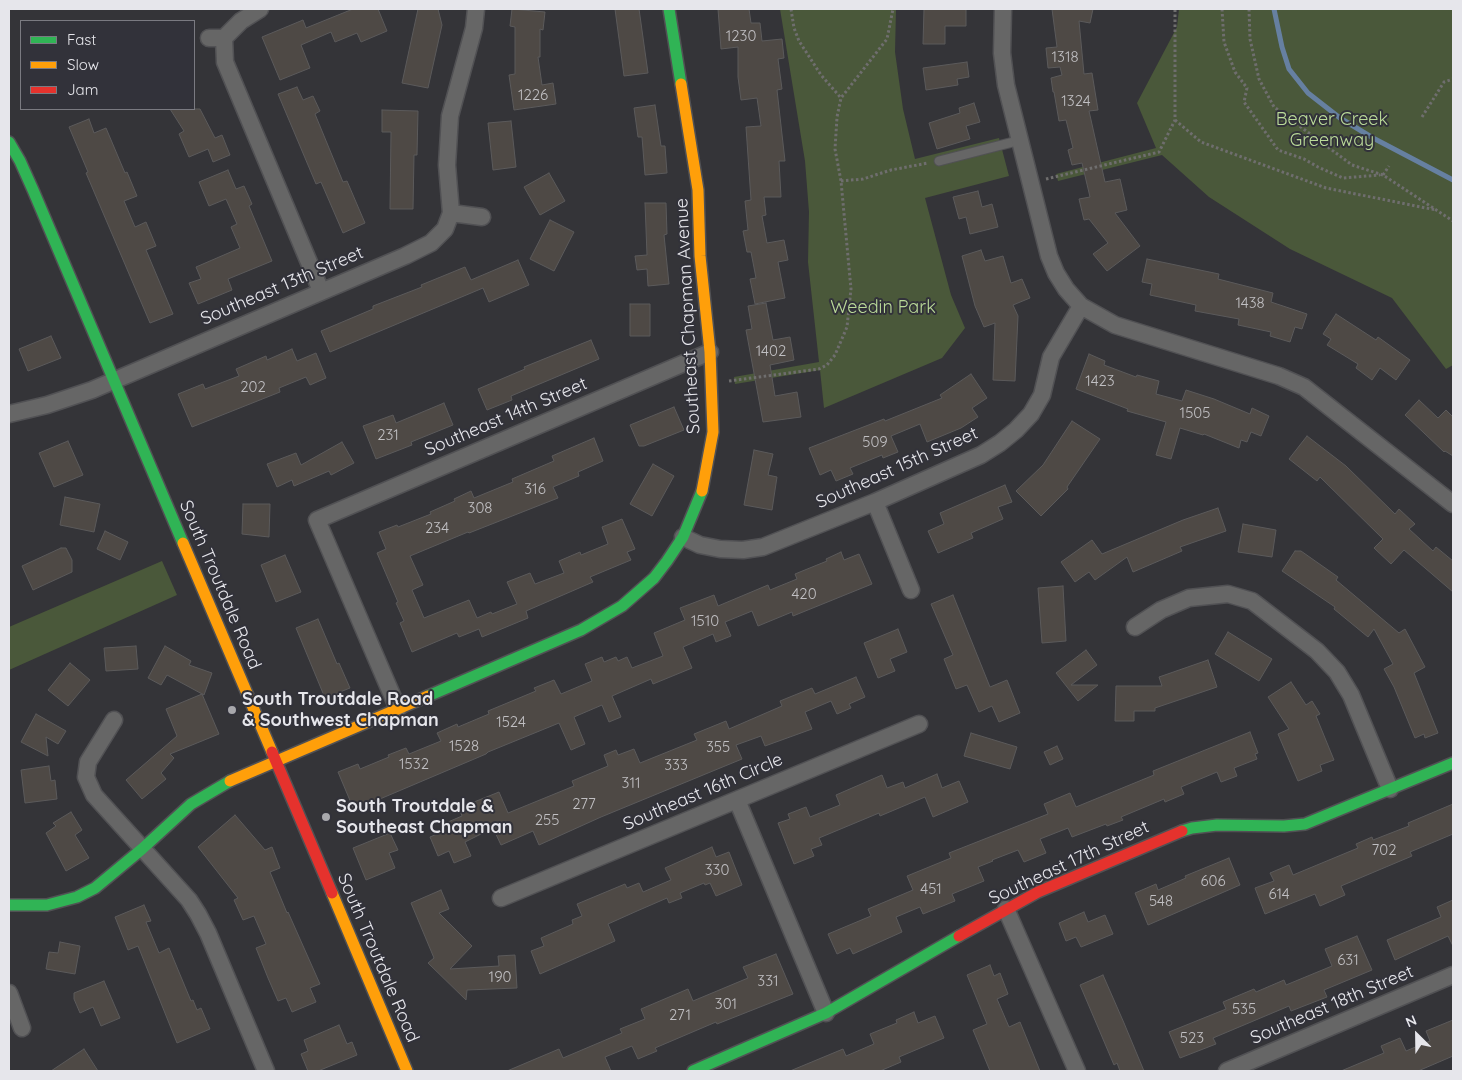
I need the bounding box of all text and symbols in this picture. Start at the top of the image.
legend [20,20,195,110]
house number: 1230 [726,27,756,45]
text: Fast [67,30,96,49]
house number: 1318 [1051,48,1079,66]
text: Slow [67,55,99,74]
text: Jam [67,80,98,99]
house number: 1226 [518,86,548,104]
house number: 1324 [1061,92,1091,110]
park label: Beaver Creek Greenway [1276,109,1388,152]
street label: Southeast Chapman Avenue [671,198,705,434]
street label: Southeast 13th Street [197,242,367,330]
house number: 1438 [1235,294,1265,312]
park label: Weedin Park [830,297,936,319]
house number: 1402 [756,342,786,360]
house number: 1423 [1085,372,1115,390]
street label: Southeast 14th Street [421,373,591,461]
house number: 202 [240,378,266,396]
house number: 1505 [1180,404,1210,422]
street label: Southeast 15th Street [813,423,981,513]
house number: 231 [377,426,399,444]
house number: 509 [862,433,888,451]
house number: 316 [524,480,546,498]
street label: South Troutdale Road [175,497,265,673]
house number: 308 [468,499,492,517]
house number: 234 [425,519,449,537]
house number: 420 [791,585,817,603]
house number: 1510 [691,612,719,630]
place label: South Troutdale Road & Southwest Chapman [242,689,439,732]
marker: South Troutdale Road & Southwest Chapman [226,704,238,716]
house number: 1524 [496,713,526,731]
house number: 1528 [449,737,479,755]
house number: 355 [706,738,730,756]
street label: Southeast 16th Circle [620,749,786,835]
house number: 1532 [399,755,429,773]
house number: 333 [664,756,688,774]
house number: 311 [622,774,640,792]
house number: 277 [572,795,596,813]
place label: South Troutdale & Southeast Chapman [336,796,513,839]
marker: South Troutdale & Southeast Chapman [320,811,332,823]
house number: 255 [535,811,559,829]
street label: Southeast 17th Street [985,816,1153,910]
house number: 702 [1372,841,1396,859]
house number: 330 [705,861,729,879]
street label: South Troutdale Road [333,870,423,1046]
house number: 606 [1200,872,1226,890]
house number: 451 [920,880,942,898]
house number: 614 [1268,885,1290,903]
house number: 548 [1149,892,1173,910]
house number: 631 [1337,951,1359,969]
street label: Southeast 18th Street [1247,961,1417,1049]
house number: 190 [489,968,511,986]
house number: 331 [757,972,779,990]
house number: 301 [715,995,737,1013]
house number: 535 [1232,1000,1256,1018]
house number: 271 [669,1006,691,1024]
north arrow [1392,1010,1442,1060]
text: N [1403,1011,1419,1031]
house number: 523 [1180,1029,1204,1047]

